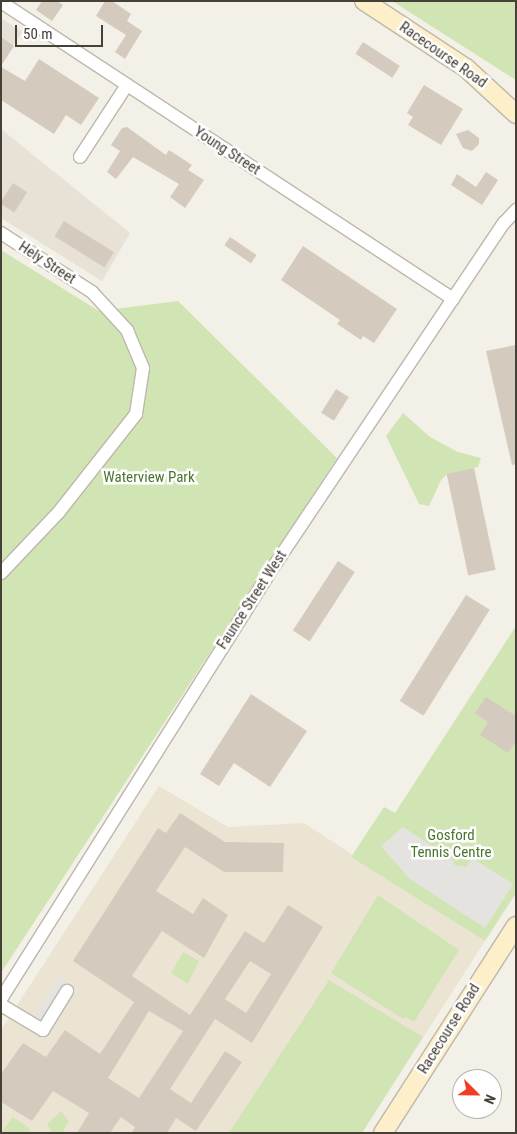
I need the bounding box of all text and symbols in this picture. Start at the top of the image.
scale bar [18,15,105,47]
street label: Racecourse Road [396,18,490,92]
text: 50 m [23,25,53,43]
street label: Young Street [190,123,264,179]
street label: Hely Street [15,238,79,288]
park label: Waterview Park [103,469,195,487]
street label: Faunce Street West [213,547,291,653]
park label: Gosford Tennis Centre [410,826,492,861]
street label: Racecourse Road [414,981,484,1077]
north arrow [452,1069,502,1119]
text: N [481,1092,499,1107]

